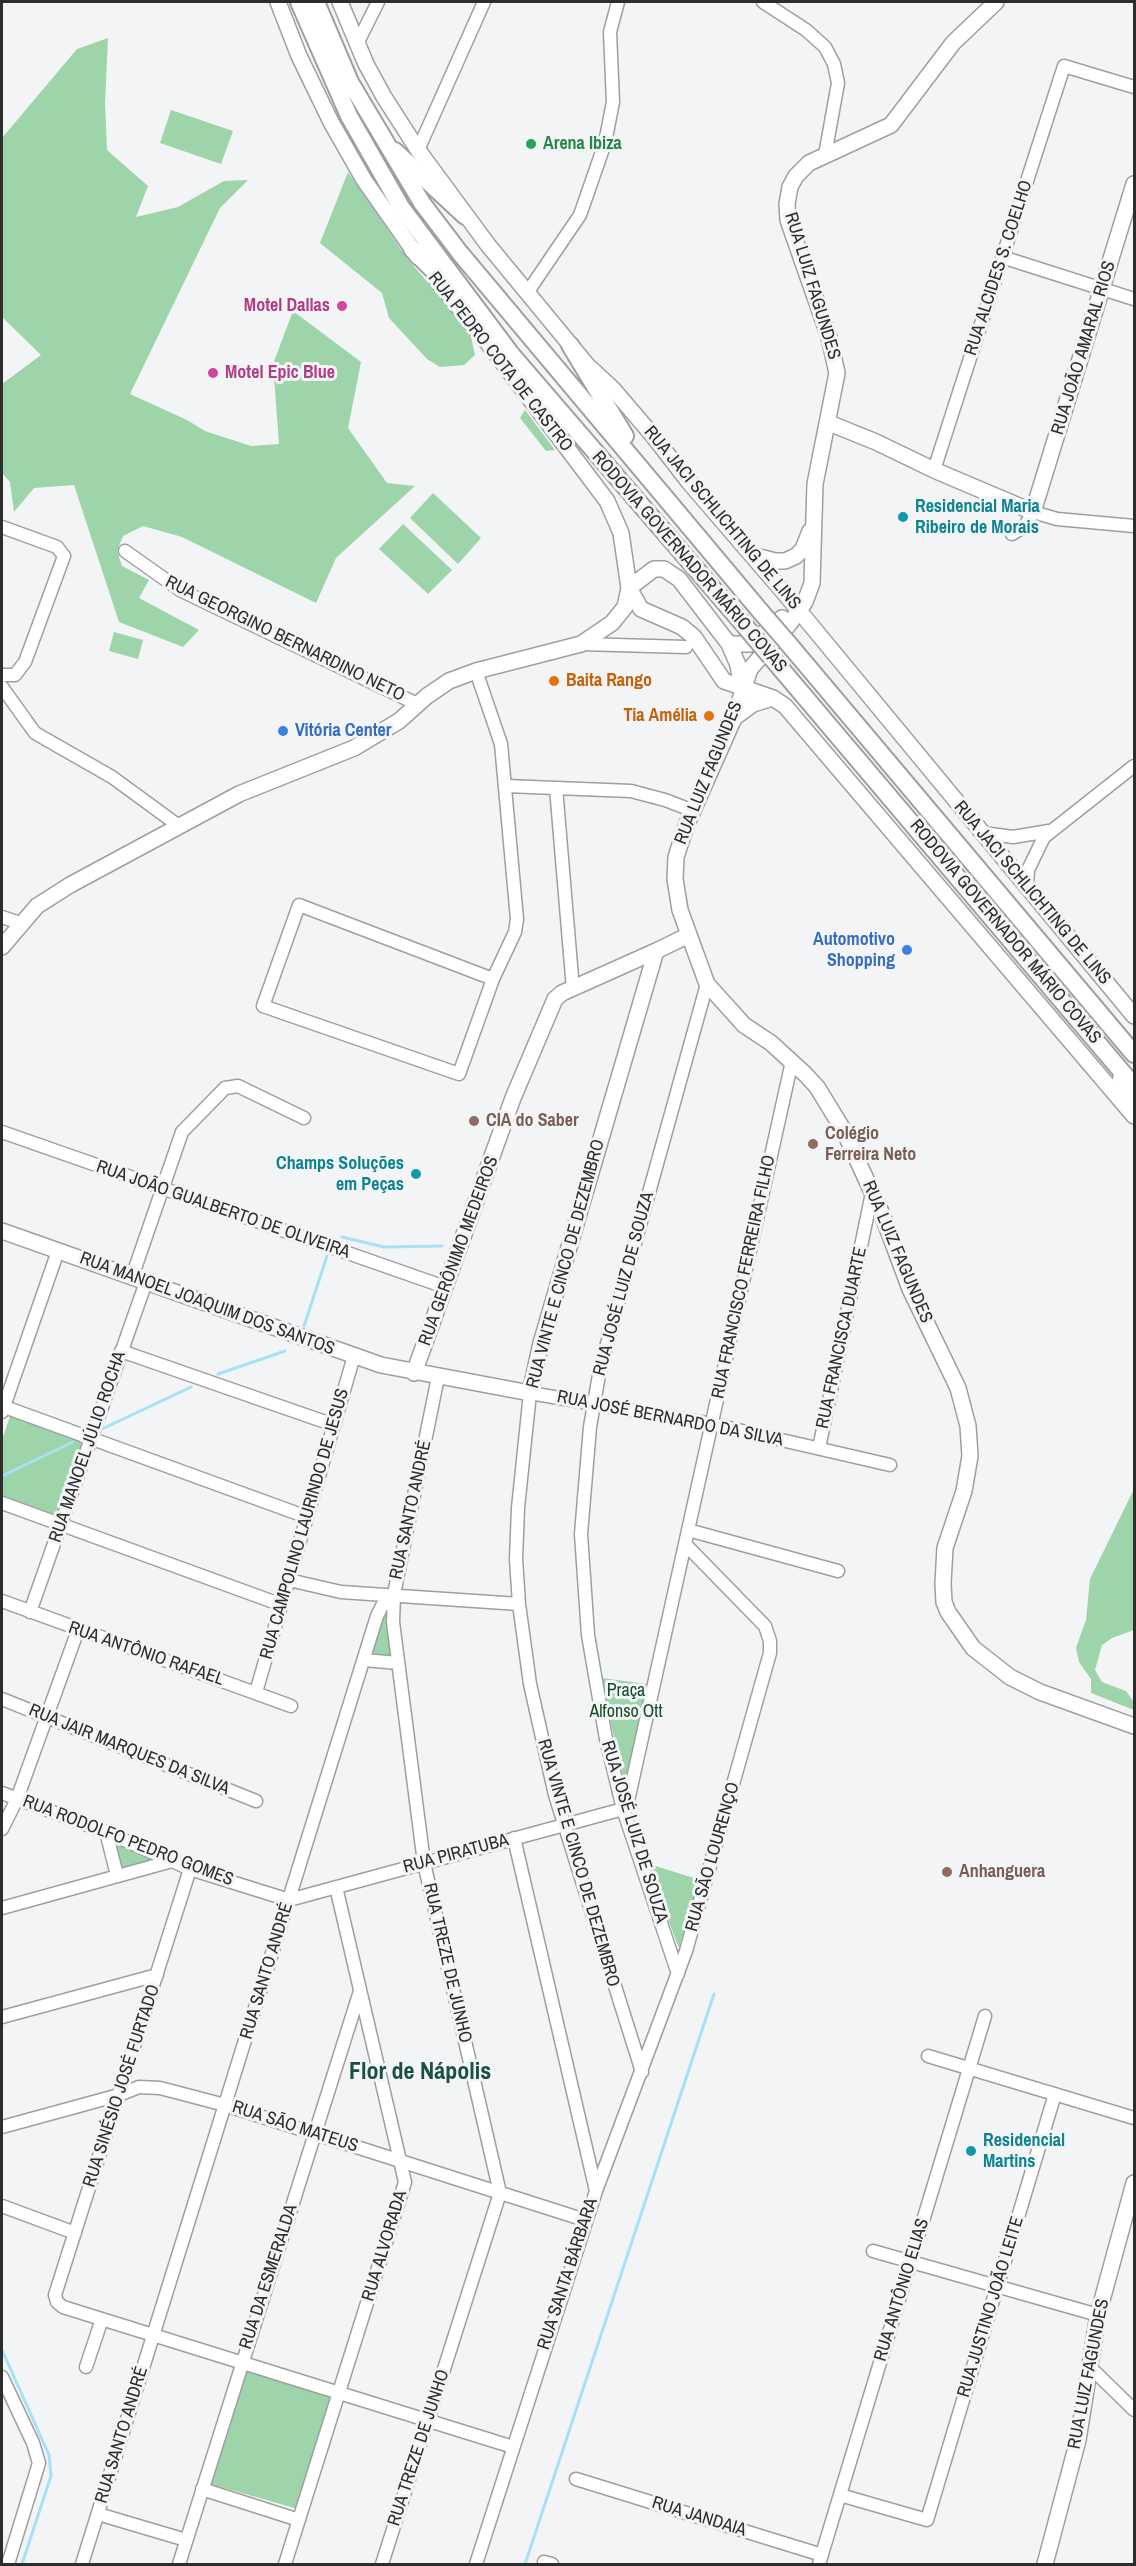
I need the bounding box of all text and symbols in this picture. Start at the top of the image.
place label: Arena Ibiza [543,133,622,155]
marker: Arena Ibiza [524,137,538,151]
street label: RUA ALCIDES S. COELHO [960,178,1038,358]
street label: RUA LUIZ FAGUNDES [779,210,845,362]
street label: RUA JOÃO AMARAL RIOS [1047,259,1121,437]
street label: RUA PEDRO COTA DE CASTRO [423,268,577,456]
place label: Motel Dallas [244,295,330,317]
marker: Motel Dallas [335,299,349,313]
place label: Motel Epic Blue [225,362,335,384]
marker: Motel Epic Blue [206,366,220,380]
street label: RUA JACI SCHLICHTING DE LINS [639,422,805,614]
street label: RODOVIA GOVERNADOR MÁRIO COVAS [587,447,791,677]
place label: Residencial Maria Ribeiro de Morais [915,496,1040,538]
marker: Residencial Maria Ribeiro de Morais [896,510,910,524]
street label: RUA GEORGINO BERNARDINO NETO [162,571,408,707]
place label: Baita Rango [566,670,652,692]
marker: Baita Rango [547,674,561,688]
street label: RUA LUIZ FAGUNDES [670,698,748,848]
place label: Tia Amélia [623,705,697,727]
marker: Tia Amélia [702,709,716,723]
place label: Vitória Center [295,720,392,742]
marker: Vitória Center [276,724,290,738]
street label: RUA JACI SCHLICHTING DE LINS [949,797,1115,989]
street label: RODOVIA GOVERNADOR MÁRIO COVAS [905,816,1105,1048]
place label: Automotivo Shopping [813,929,895,972]
marker: Automotivo Shopping [900,943,914,957]
place label: CIA do Saber [486,1110,579,1132]
marker: CIA do Saber [467,1114,481,1128]
place label: Colégio Ferreira Neto [825,1123,916,1166]
street label: RUA VINTE E CINCO DE DEZEMBRO [522,1137,610,1391]
marker: Colégio Ferreira Neto [806,1137,820,1151]
place label: Champs Soluções em Peças [276,1153,404,1196]
street label: RUA GERÔNIMO MEDEIROS [415,1153,503,1349]
street label: RUA FRANCISCO FERREIRA FILHO [708,1153,780,1401]
street label: RUA JOÃO GUALBERTO DE OLIVEIRA [93,1156,353,1264]
marker: Champs Soluções em Peças [409,1167,423,1181]
street label: RUA LUIZ FAGUNDES [857,1178,937,1326]
street label: RUA JOSÉ LUIZ DE SOUZA [589,1190,659,1378]
street label: RUA FRANCISCA DUARTE [812,1245,872,1431]
street label: RUA MANOEL JOAQUIM DOS SANTOS [77,1248,337,1360]
street label: RUA MANOEL JÚLIO ROCHA [45,1348,131,1546]
street label: RUA CAMPOLINO LAURINDO DE JESUS [256,1386,354,1662]
street label: RUA JOSÉ BERNARDO DA SILVA [555,1386,785,1452]
street label: RUA SANTO ANDRÉ [386,1438,436,1582]
street label: RUA ANTÔNIO RAFAEL [65,1617,227,1691]
park label: Praça Alfonso Ott [589,1680,663,1722]
street label: RUA JAIR MARQUES DA SILVA [26,1700,232,1800]
street label: RUA VINTE E CINCO DE DEZEMBRO [532,1737,624,1989]
street label: RUA JOSÉ LUIZ DE SOUZA [596,1738,672,1926]
street label: RUA SÃO LOURENÇO [681,1780,745,1934]
street label: RUA RODOLFO PEDRO GOMES [20,1791,236,1891]
street label: RUA PIRATUBA [401,1830,511,1878]
place label: Anhanguera [959,1861,1045,1883]
marker: Anhanguera [940,1865,954,1879]
street label: RUA TREZE DE JUNHO [418,1881,476,2045]
street label: RUA SANTO ANDRÉ [236,1900,298,2042]
street label: RUA SINÉSIO JOSÉ FURTADO [79,1982,165,2190]
district label: Flor de Nápolis [349,2059,491,2087]
street label: RUA SÃO MATEUS [229,2096,361,2158]
place label: Residencial Martins [983,2130,1065,2172]
marker: Residencial Martins [964,2144,978,2158]
street label: RUA ALVORADA [358,2188,412,2304]
street label: RUA SANTA BÁRBARA [533,2196,603,2352]
street label: RUA DA ESMERALDA [235,2202,303,2352]
street label: RUA JUSTINO JOÃO LEITE [953,2214,1029,2400]
street label: RUA ANTÔNIO ELIAS [870,2216,934,2364]
street label: RUA LUIZ FAGUNDES [1064,2297,1114,2451]
street label: RUA SANTO ANDRÉ [91,2364,153,2506]
street label: RUA TREZE DE JUNHO [384,2367,454,2529]
street label: RUA JANDAIA [649,2492,749,2542]

